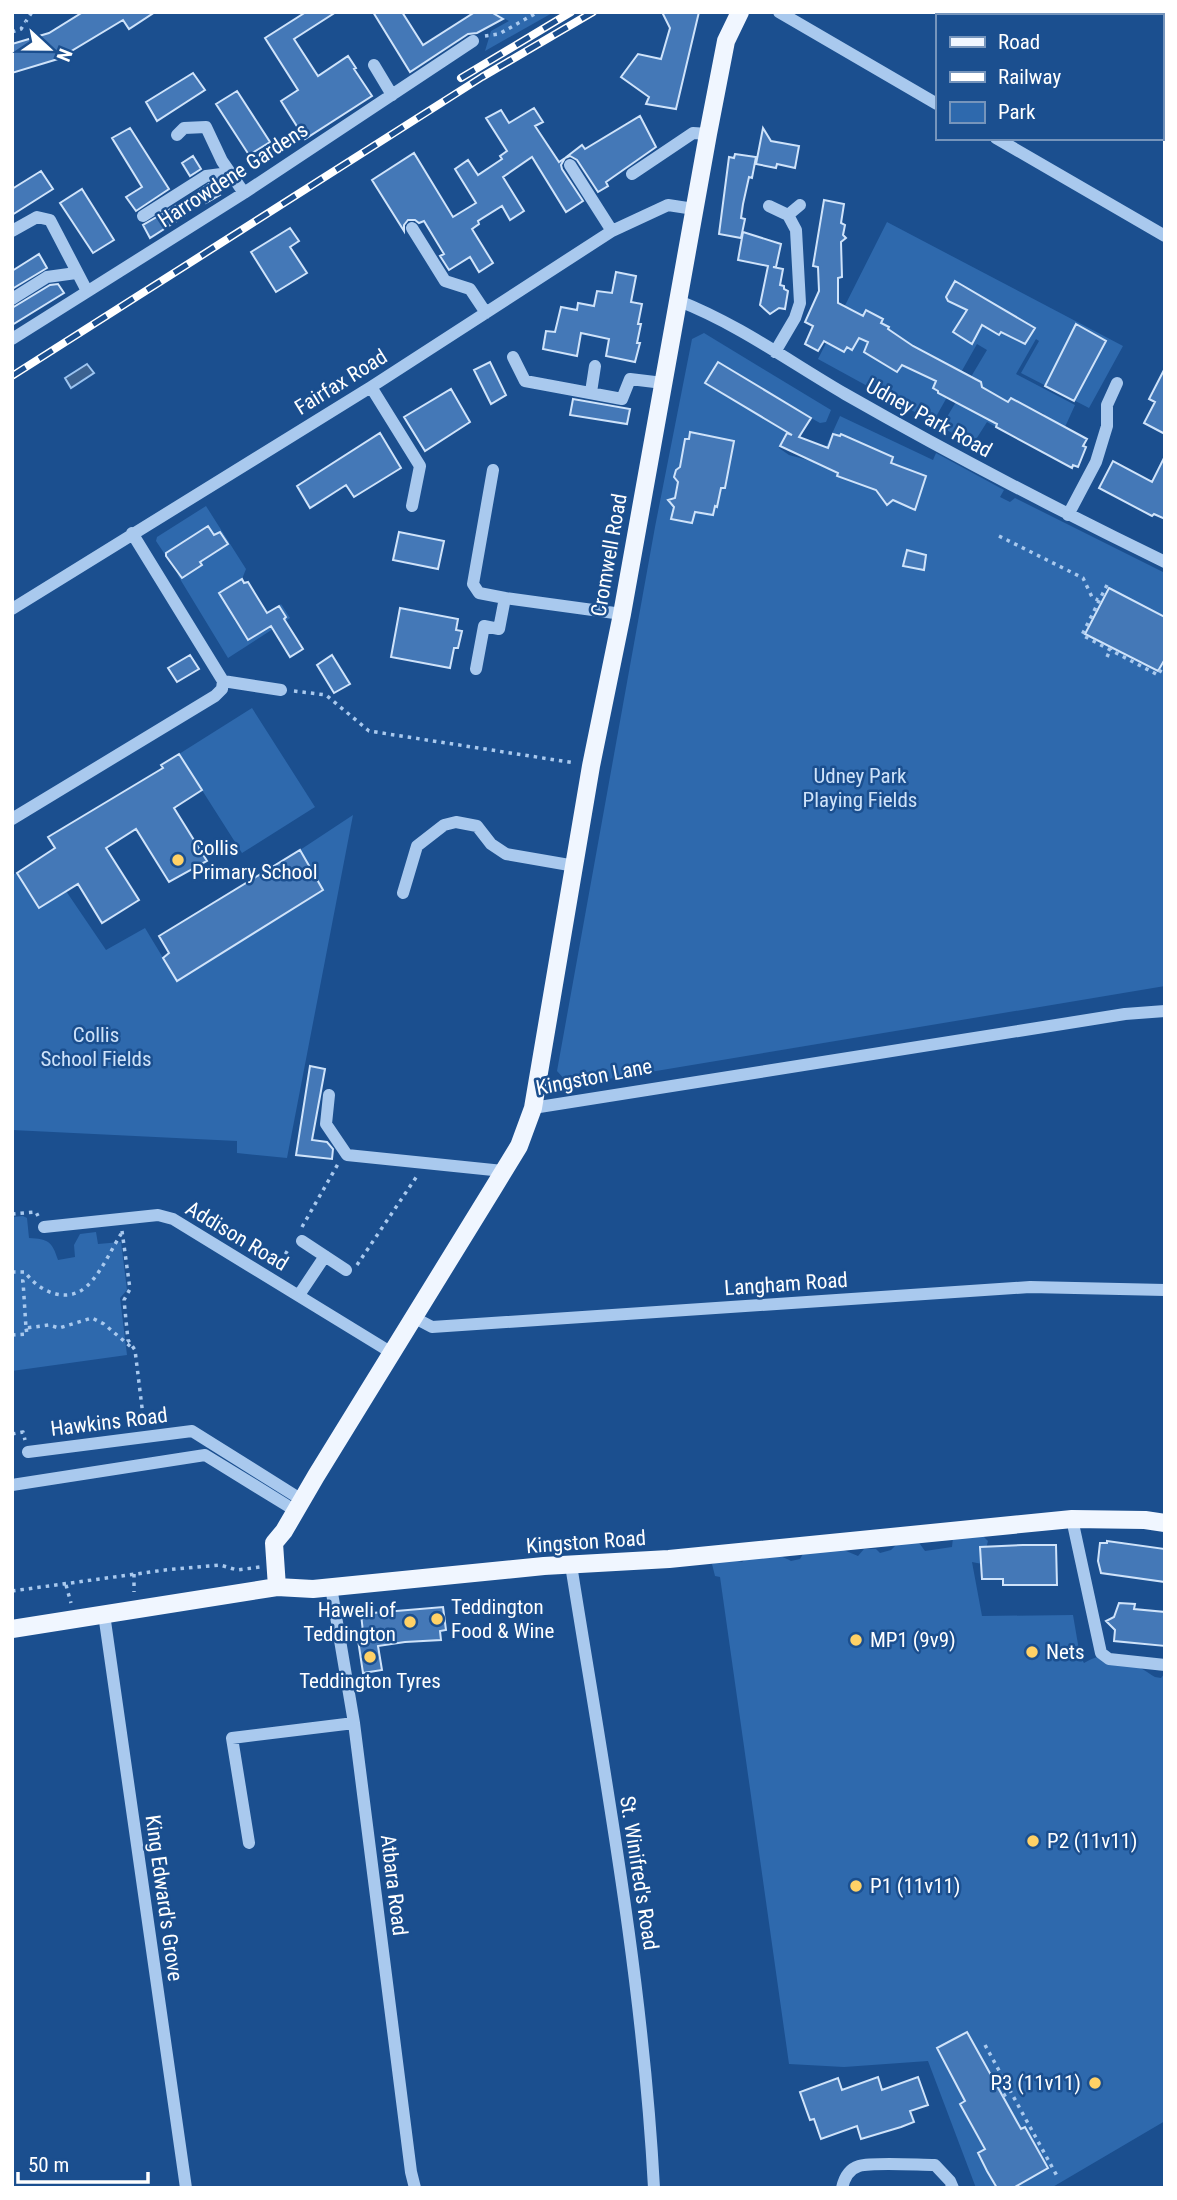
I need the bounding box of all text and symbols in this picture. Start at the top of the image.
north arrow [14,14,84,84]
legend [936,14,1163,140]
text: Road [998,30,1040,54]
text: N [51,45,77,65]
text: Railway [998,65,1061,89]
text: Park [998,100,1036,124]
street label: Harrowdene Gardens [154,118,312,232]
street label: Fairfax Road [291,344,391,420]
street label: Udney Park Road [862,374,996,462]
street label: Cromwell Road [586,492,632,618]
park label: Udney Park Playing Fields [803,764,917,812]
place label: Collis Primary School [192,836,318,884]
marker: Collis Primary School [170,852,186,868]
park label: Collis School Fields [40,1023,152,1071]
street label: Kingston Lane [534,1054,654,1100]
street label: Addison Road [182,1196,292,1276]
street label: Langham Road [724,1268,848,1300]
street label: Hawkins Road [49,1403,169,1441]
street label: Kingston Road [525,1526,647,1558]
place label: Teddington Food & Wine [451,1595,554,1643]
place label: Haweli of Teddington [303,1598,396,1646]
marker: Teddington Food & Wine [429,1611,445,1627]
marker: Haweli of Teddington [402,1614,418,1630]
place label: MP1 (9v9) [870,1628,956,1652]
marker: MP1 (9v9) [848,1632,864,1648]
place label: Nets [1046,1640,1085,1664]
marker: Nets [1024,1644,1040,1660]
marker: Teddington Tyres [362,1649,378,1665]
place label: Teddington Tyres [299,1669,441,1693]
street label: St. Winifred's Road [615,1794,663,1952]
street label: King Edward's Grove [140,1813,188,1983]
place label: P2 (11v11) [1047,1829,1138,1853]
street label: Atbara Road [376,1833,412,1937]
marker: P2 (11v11) [1025,1833,1041,1849]
place label: P1 (11v11) [870,1874,961,1898]
marker: P1 (11v11) [848,1878,864,1894]
place label: P3 (11v11) [990,2071,1081,2095]
marker: P3 (11v11) [1087,2075,1103,2091]
scale bar [18,2140,147,2184]
text: 50 m [28,2153,69,2177]

